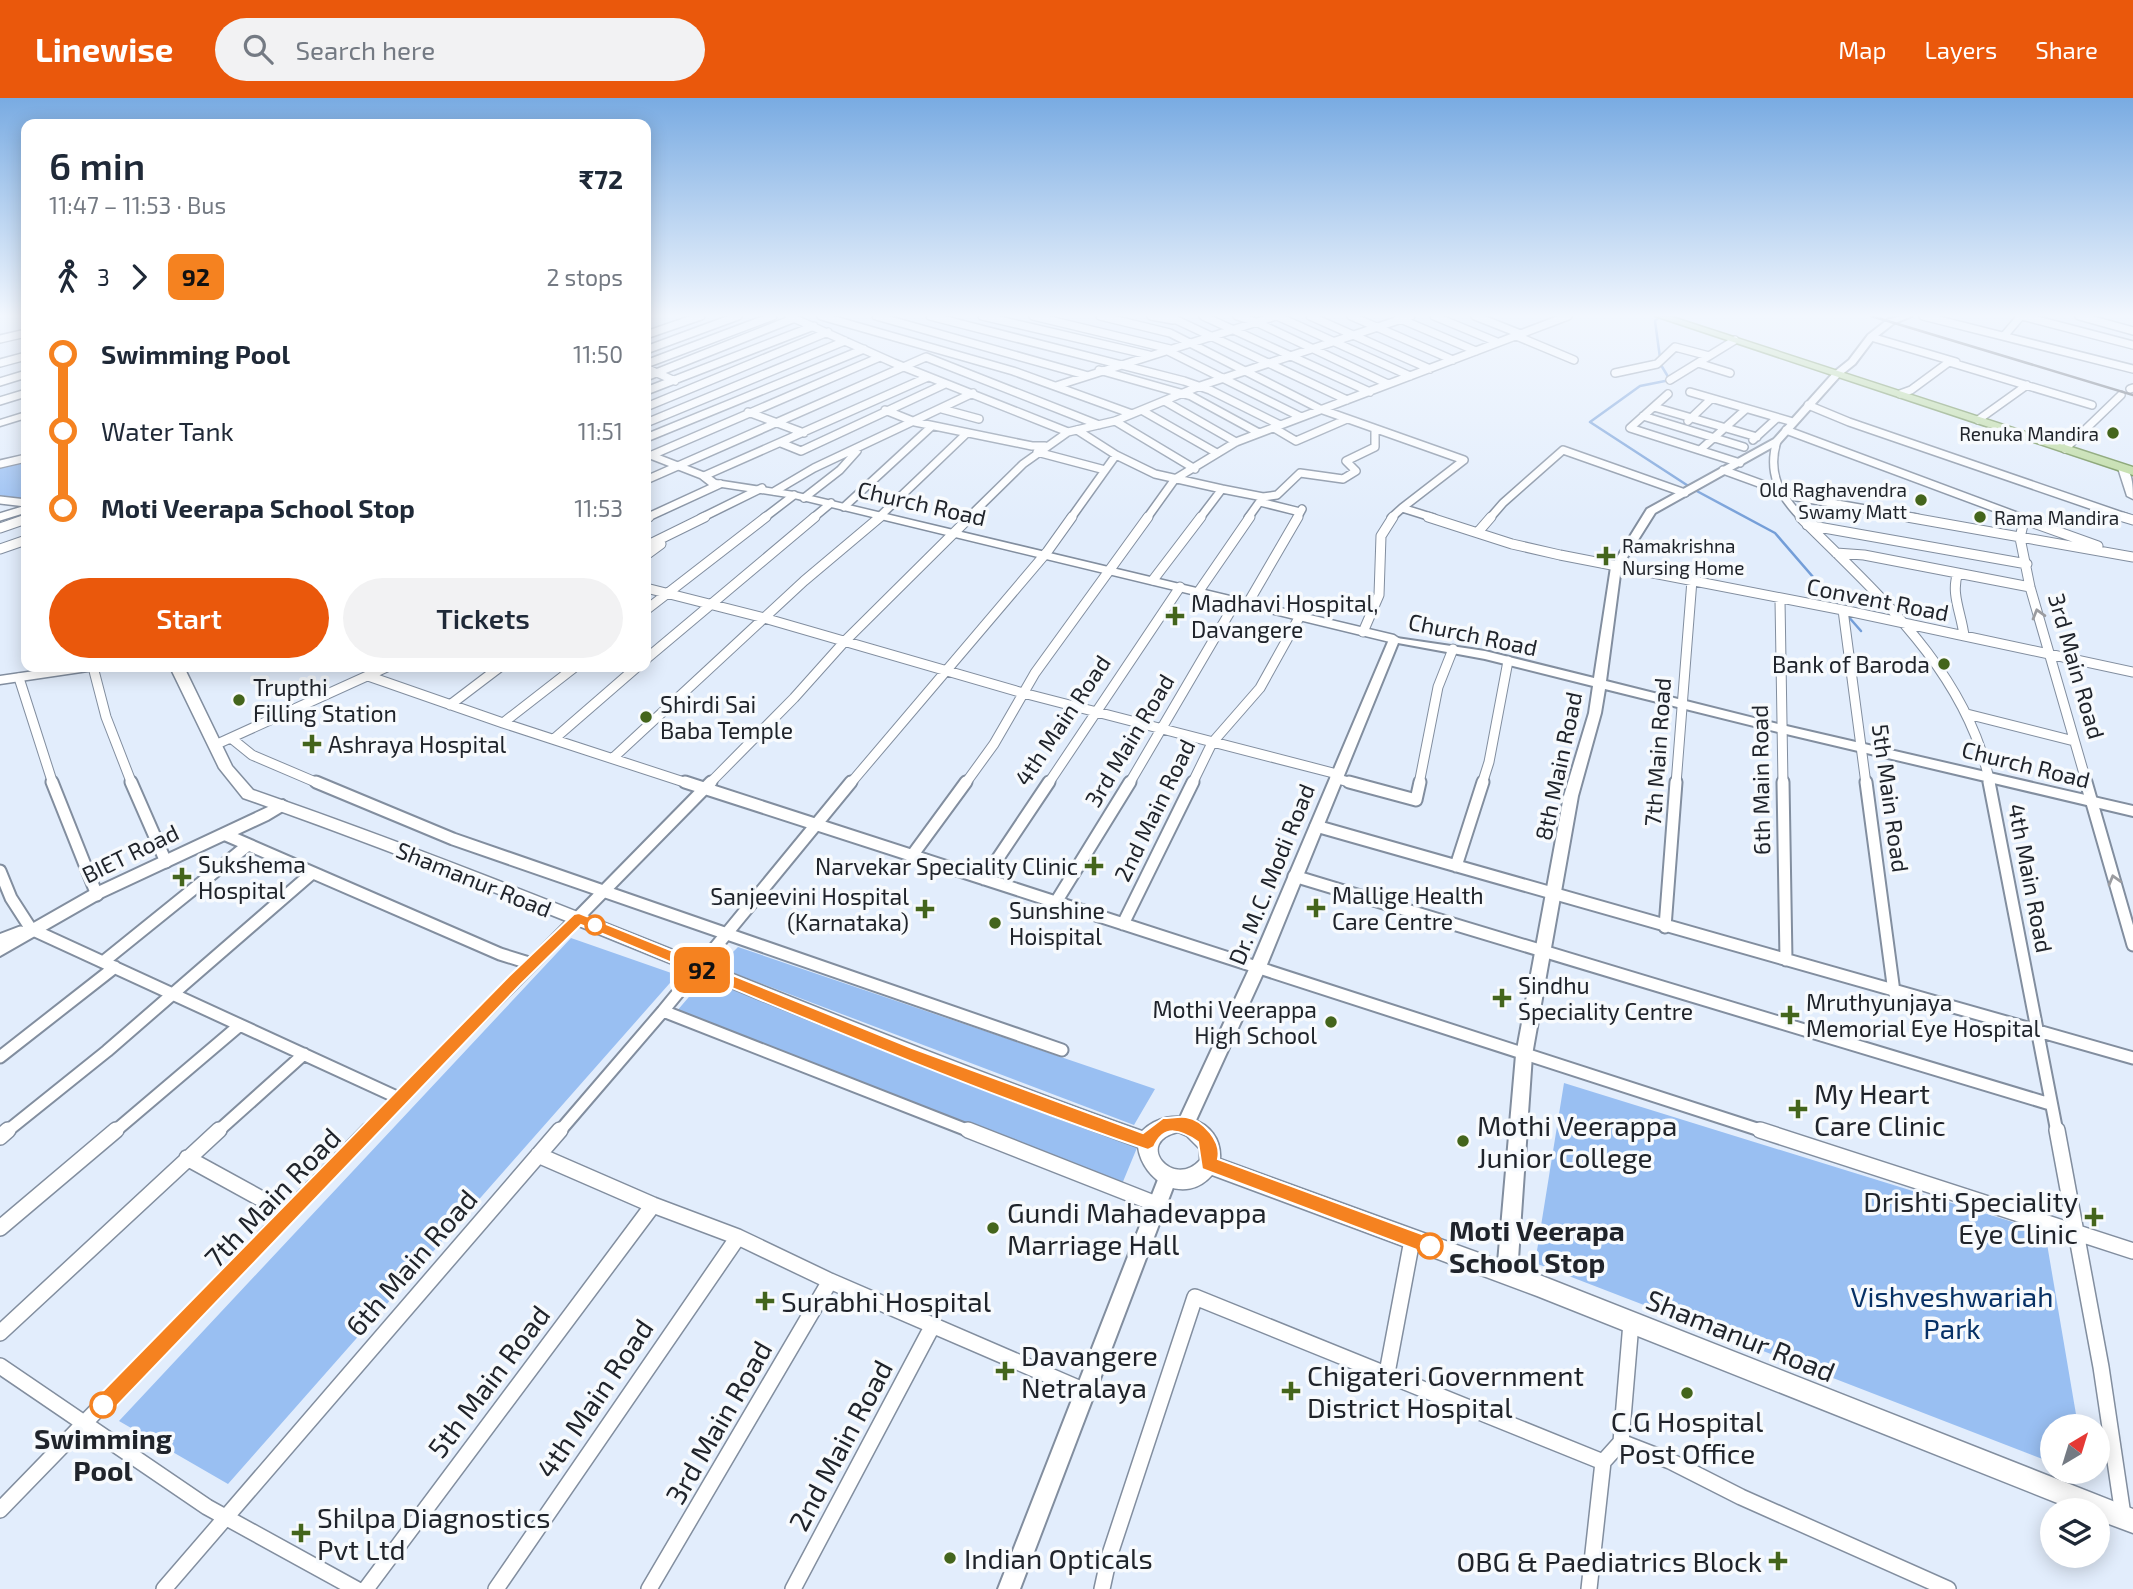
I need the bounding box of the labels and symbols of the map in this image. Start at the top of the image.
place label: Renuka Mandira [1959,422,2099,445]
marker: Renuka Mandira [2105,425,2121,441]
street label: Church Road [855,475,989,531]
place label: Old Raghavendra Swamy Matt [1759,478,1907,523]
marker: Old Raghavendra Swamy Matt [1913,492,1929,508]
place label: Rama Mandira [1994,506,2119,529]
marker: Rama Mandira [1972,509,1988,525]
place label: Ramakrishna Nursing Home [1622,534,1744,579]
marker: Ramakrishna Nursing Home [1596,546,1616,566]
street label: Convent Road [1805,572,1951,626]
place label: Madhavi Hospital, Davangere [1191,589,1379,643]
street label: 3rd Main Road [2043,590,2111,742]
marker: Madhavi Hospital, Davangere [1165,606,1185,626]
street label: Church Road [1406,607,1540,661]
one-way arrow [2031,608,2046,620]
street label: 4th Main Road [1008,649,1116,791]
place label: Bank of Baroda [1772,650,1930,678]
marker: Bank of Baroda [1936,656,1952,672]
street label: 3rd Main Road [1078,668,1180,812]
place label: Trupthi Filling Station [253,673,397,727]
street label: 7th Main Road [1638,677,1676,827]
street label: 8th Main Road [1529,689,1587,843]
place label: Shirdi Sai Baba Temple [660,690,793,744]
marker: Trupthi Filling Station [231,692,247,708]
street label: 6th Main Road [1745,705,1775,855]
marker: Shirdi Sai Baba Temple [638,709,654,725]
street label: 5th Main Road [1867,722,1915,874]
place label: Ashraya Hospital [328,730,507,758]
marker: Ashraya Hospital [302,734,322,754]
street label: 2nd Main Road [1108,734,1200,886]
street label: Church Road [1959,735,2093,793]
street label: Dr. M.C. Modi Road [1222,779,1320,969]
street label: 4th Main Road [2003,801,2059,955]
street label: BIET Road [77,818,183,888]
street label: Shamanur Road [392,835,556,923]
place label: Sukshema Hospital [198,850,306,904]
place label: Narvekar Speciality Clinic [815,852,1078,880]
marker: Narvekar Speciality Clinic [1084,856,1104,876]
marker: Sukshema Hospital [172,867,192,887]
one-way arrow [2108,874,2123,886]
place label: Mallige Health Care Centre [1332,881,1484,935]
place label: Sanjeevini Hospital (Karnataka) [710,882,909,936]
place label: Sunshine Hoispital [1009,896,1105,950]
marker: Mallige Health Care Centre [1306,898,1326,918]
marker: Sanjeevini Hospital (Karnataka) [915,899,935,919]
unlabelled marker [585,915,605,935]
marker: Sunshine Hoispital [987,915,1003,931]
line badge: 92 [670,947,734,993]
place label: Sindhu Speciality Centre [1518,971,1693,1025]
marker: Sindhu Speciality Centre [1492,988,1512,1008]
place label: Mruthyunjaya Memorial Eye Hospital [1806,988,2041,1042]
place label: Mothi Veerappa High School [1152,995,1317,1049]
marker: Mruthyunjaya Memorial Eye Hospital [1780,1005,1800,1025]
marker: Mothi Veerappa High School [1323,1014,1339,1030]
place label: My Heart Care Clinic [1814,1076,1946,1142]
marker: My Heart Care Clinic [1788,1099,1808,1119]
place label: Mothi Veerappa Junior College [1477,1108,1677,1174]
street label: 7th Main Road [197,1120,347,1274]
marker: Mothi Veerappa Junior College [1455,1133,1471,1149]
street label: 6th Main Road [338,1182,484,1342]
place label: Drishti Speciality Eye Clinic [1863,1184,2078,1250]
place label: Gundi Mahadevappa Marriage Hall [1007,1195,1267,1261]
marker: Drishti Speciality Eye Clinic [2084,1207,2104,1227]
place label: Moti Veerapa School Stop [1449,1213,1625,1279]
marker: Gundi Mahadevappa Marriage Hall [985,1220,1001,1236]
marker: Moti Veerapa School Stop [1417,1233,1443,1259]
park label: Vishveshwariah Park [1851,1279,2053,1345]
street label: Shamanur Road [1642,1282,1840,1388]
place label: Surabhi Hospital [781,1284,992,1318]
marker: Surabhi Hospital [755,1291,775,1311]
street label: 5th Main Road [420,1298,556,1464]
street label: 4th Main Road [528,1312,660,1484]
street label: 3rd Main Road [658,1334,778,1510]
place label: Davangere Netralaya [1021,1338,1158,1404]
street label: 2nd Main Road [781,1354,899,1536]
place label: Chigateri Government District Hospital [1307,1358,1584,1424]
marker: Davangere Netralaya [995,1361,1015,1381]
marker: Chigateri Government District Hospital [1281,1381,1301,1401]
marker: C.G Hospital Post Office [1679,1385,1695,1401]
marker: Swimming Pool [90,1392,116,1418]
place label: C.G Hospital Post Office [1611,1404,1764,1470]
north arrow [2040,1414,2110,1484]
place label: Swimming Pool [34,1421,172,1487]
place label: Shilpa Diagnostics Pvt Ltd [317,1500,551,1566]
marker: Shilpa Diagnostics Pvt Ltd [291,1523,311,1543]
place label: Indian Opticals [964,1541,1153,1575]
place label: OBG & Paediatrics Block [1457,1544,1762,1578]
marker: Indian Opticals [942,1550,958,1566]
marker: OBG & Paediatrics Block [1768,1551,1788,1571]

